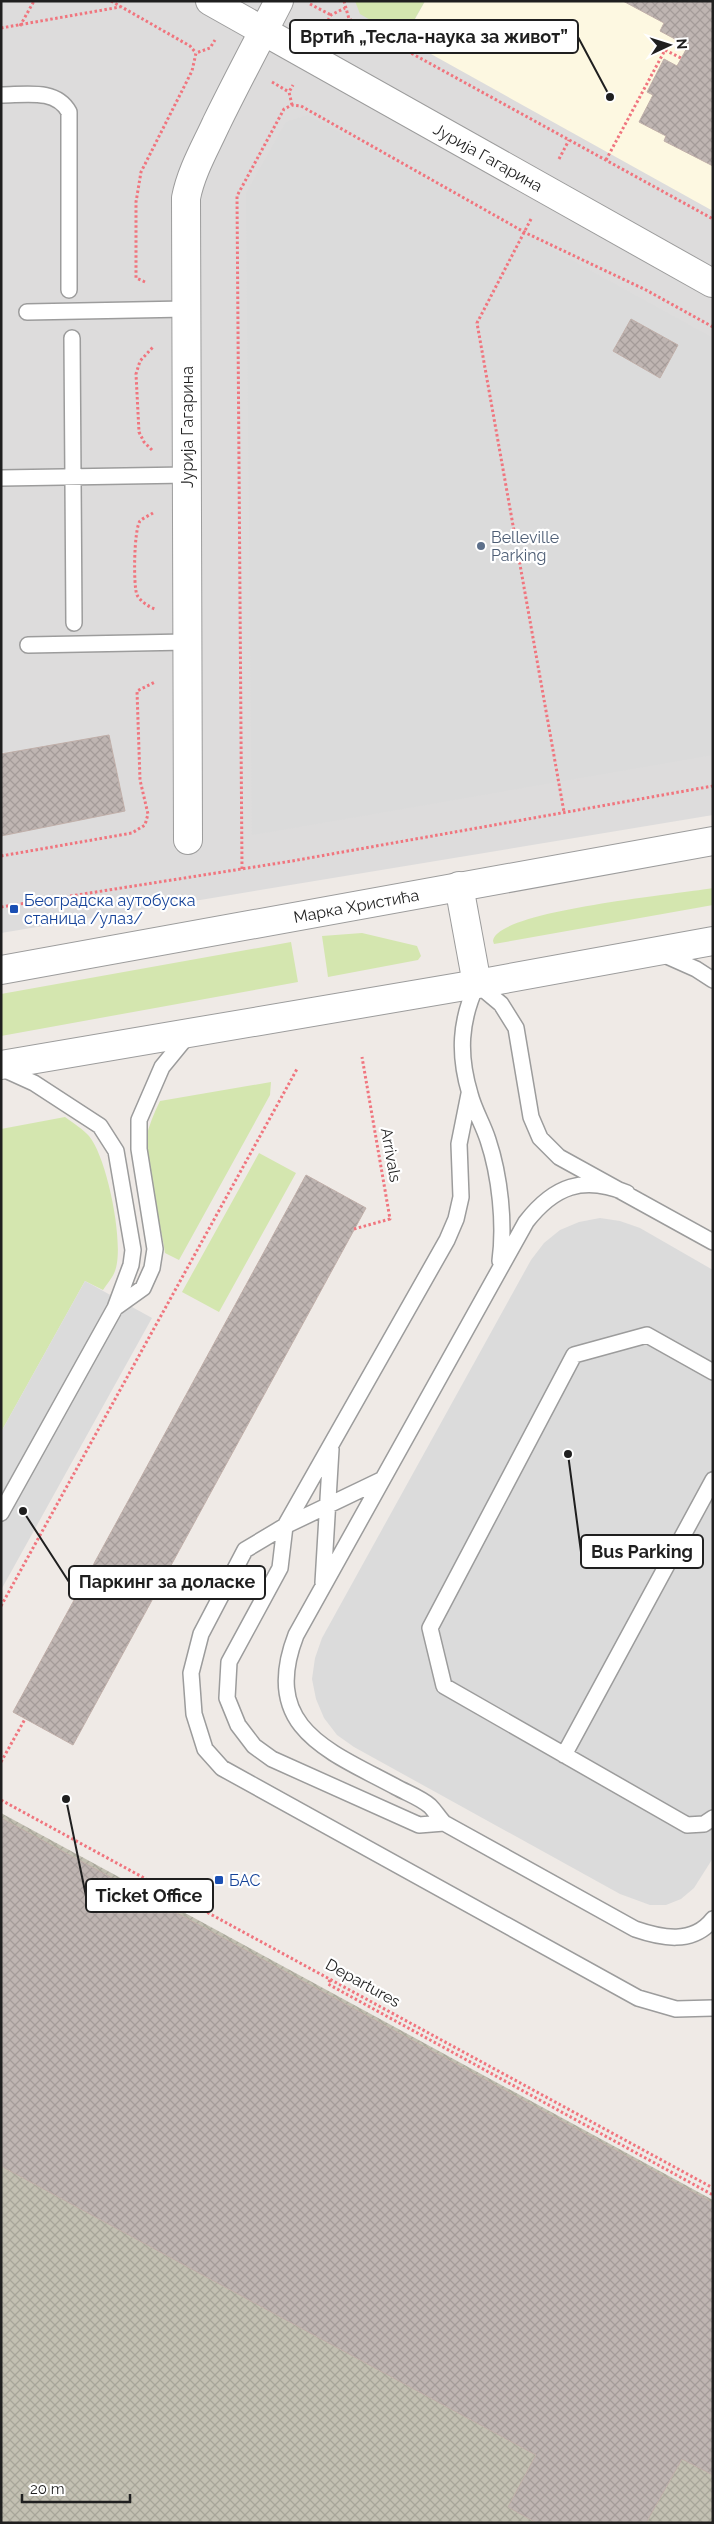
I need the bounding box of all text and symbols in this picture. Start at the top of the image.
callout: Вртић „Тесла-наука за живот” [290,20,578,53]
north arrow [644,20,694,70]
text: Вртић „Тесла-наука за живот” [300,26,568,47]
text: N [674,38,690,50]
street label: Јурија Гагарина [430,119,546,195]
street label: Јурија Гагарина [178,366,197,488]
place label: Belleville Parking [491,528,559,565]
marker: Belleville Parking [475,540,487,552]
street label: Марка Христића [292,885,421,926]
place label: Београдска аутобуска станица /улаз/ [24,891,195,928]
marker: Београдска аутобуска станица /улаз/ [8,903,20,915]
street label: Arrivals [377,1126,405,1184]
callout: Bus Parking [581,1535,703,1568]
text: Bus Parking [591,1541,693,1562]
callout: Паркинг за доласке [69,1566,265,1599]
text: Паркинг за доласке [79,1571,255,1592]
place label: БАС [229,1871,261,1890]
marker: БАС [213,1874,225,1886]
callout: Ticket Office [86,1879,213,1912]
text: Ticket Office [96,1885,203,1906]
street label: Departures [322,1955,404,2011]
scale bar [22,2472,130,2504]
text: 20 m [30,2480,65,2498]

